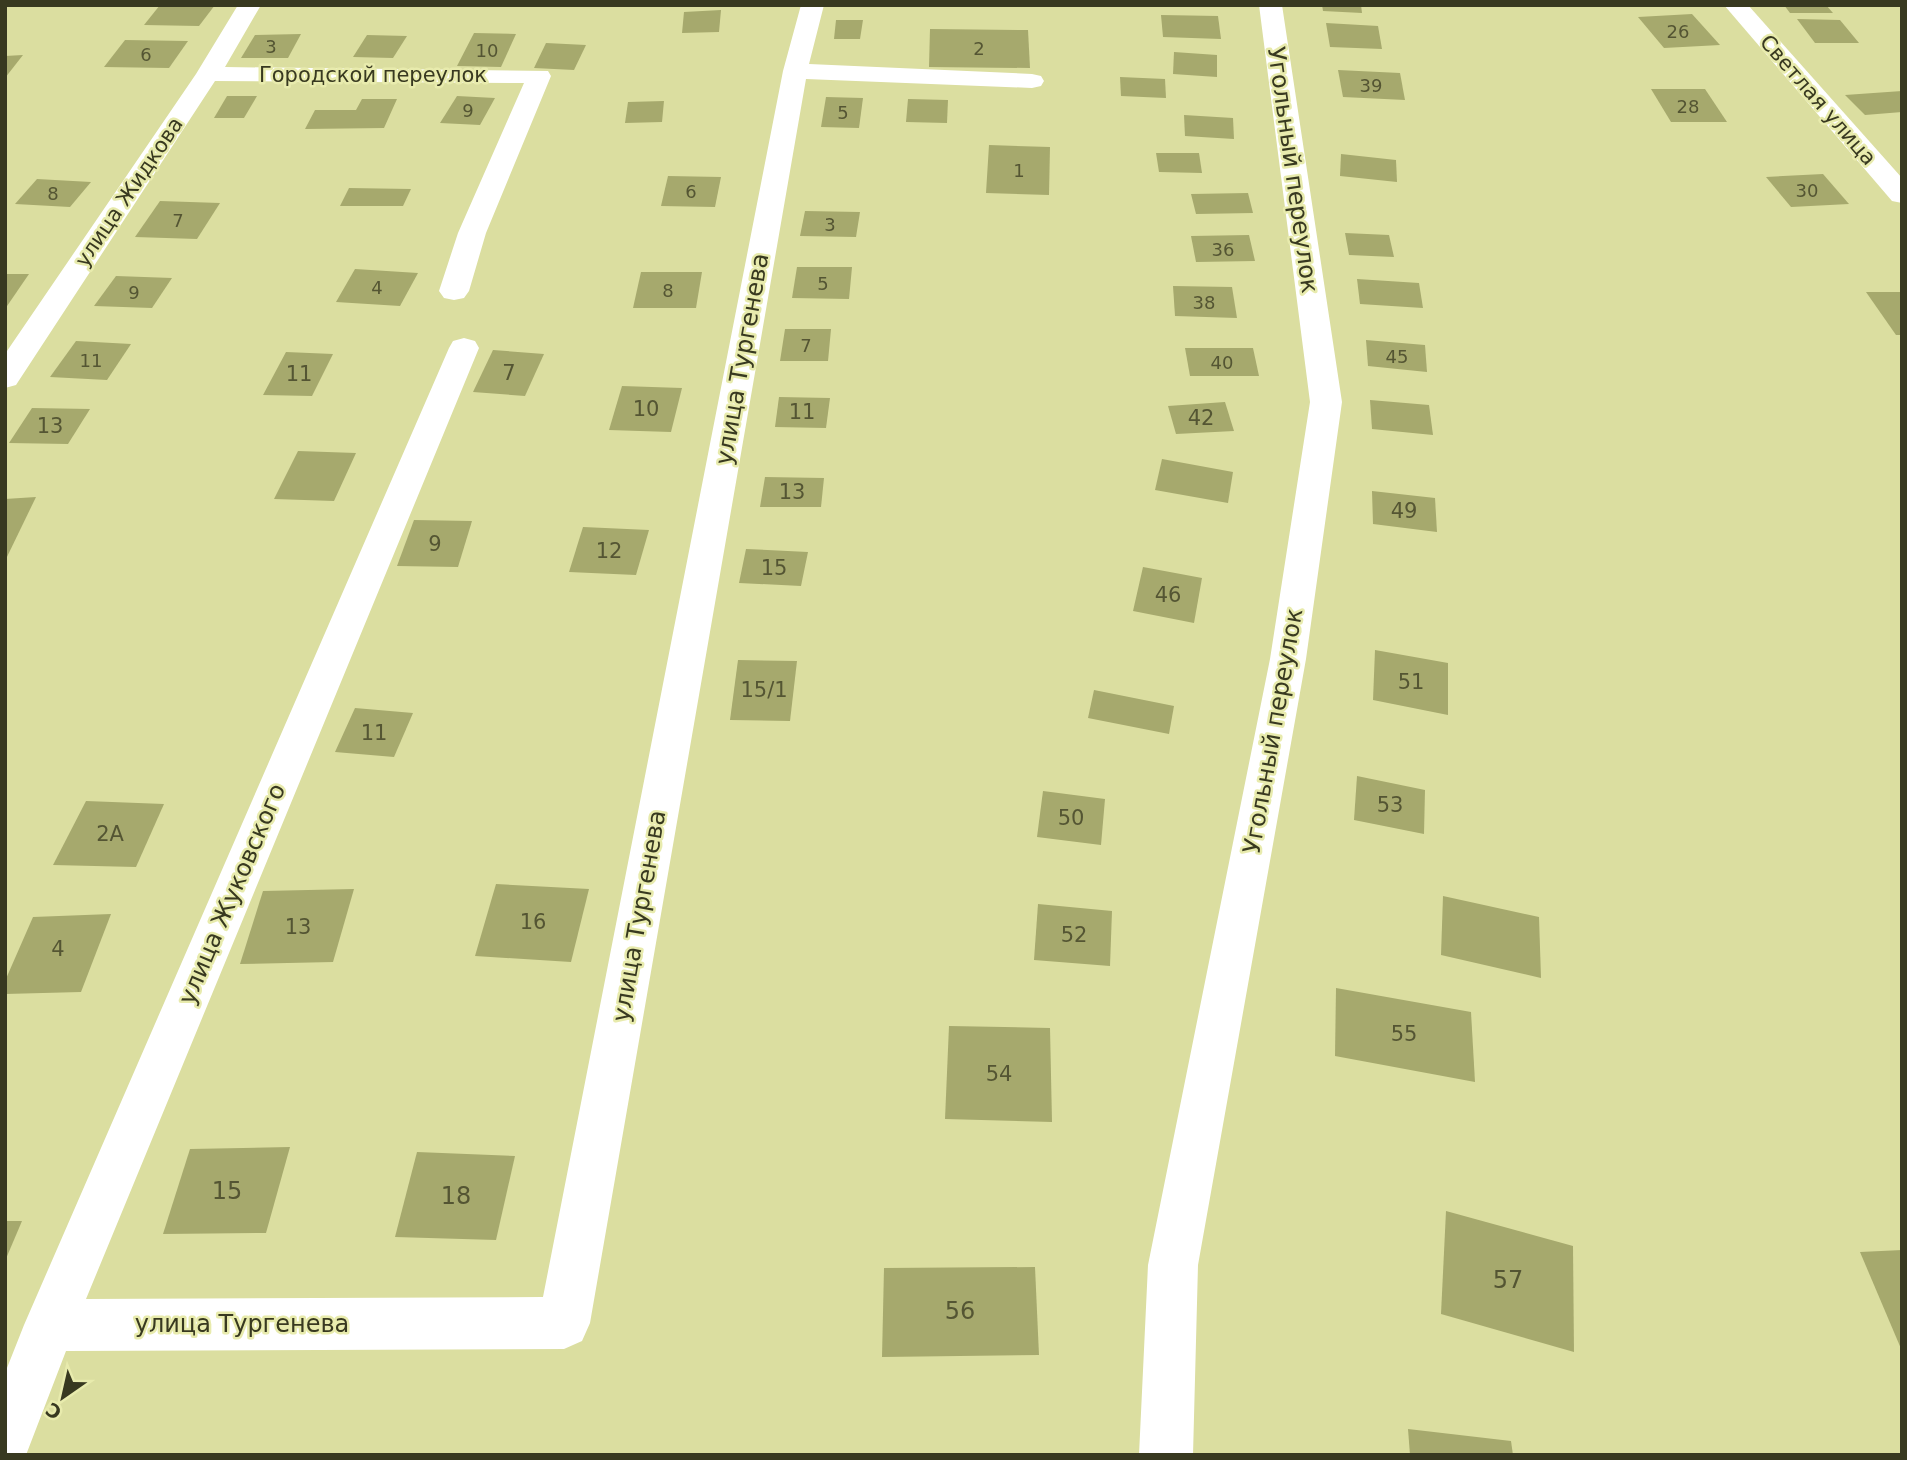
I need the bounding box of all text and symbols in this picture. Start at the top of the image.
house number: 26 [1667,21,1689,42]
street label: Светлая улица [1755,30,1881,170]
house number: 3 [265,36,277,57]
house number: 2 [973,38,985,59]
house number: 10 [476,40,498,61]
house number: 6 [140,44,152,65]
street label: Угольный переулок [1262,45,1324,295]
street label: Городской переулок [259,63,487,87]
house number: 39 [1360,75,1382,96]
house number: 28 [1677,96,1699,117]
house number: 9 [462,100,474,121]
house number: 5 [837,102,849,123]
street label: улица Жидкова [70,113,188,271]
house number: 1 [1013,160,1025,181]
house number: 30 [1796,180,1818,201]
house number: 6 [685,181,697,202]
house number: 8 [47,183,59,204]
house number: 7 [172,210,184,231]
house number: 3 [824,214,836,235]
house number: 36 [1212,239,1234,260]
street label: улица Тургенева [710,251,774,467]
house number: 5 [817,273,829,294]
house number: 4 [371,277,383,298]
house number: 8 [662,280,674,301]
house number: 9 [128,282,140,303]
house number: 38 [1193,292,1215,313]
house number: 7 [800,335,812,356]
house number: 45 [1386,346,1408,367]
house number: 11 [80,350,102,371]
house number: 40 [1211,352,1233,373]
house number: 7 [502,361,516,385]
house number: 11 [286,362,312,386]
house number: 10 [633,397,659,421]
house number: 11 [789,400,815,424]
house number: 42 [1188,406,1214,430]
house number: 13 [37,414,63,438]
house number: 13 [779,480,805,504]
house number: 49 [1391,499,1417,523]
house number: 9 [428,532,442,556]
house number: 12 [596,539,622,563]
house number: 15 [761,556,787,580]
house number: 46 [1155,583,1181,607]
street label: Угольный переулок [1238,606,1308,856]
house number: 51 [1398,670,1424,694]
house number: 15/1 [740,678,788,702]
house number: 11 [361,721,387,745]
street label: улица Жуковского [173,780,291,1008]
house number: 53 [1377,793,1403,817]
house number: 50 [1058,806,1084,830]
street label: улица Тургенева [607,808,671,1024]
house number: 2А [96,822,124,846]
house number: 16 [520,910,546,934]
house number: 13 [285,915,311,939]
house number: 52 [1061,923,1087,947]
house number: 4 [51,937,65,961]
house number: 55 [1391,1022,1417,1046]
house number: 54 [986,1062,1012,1086]
house number: 15 [212,1177,242,1205]
house number: 18 [441,1182,471,1210]
house number: 57 [1493,1266,1523,1294]
house number: 56 [945,1297,975,1325]
street label: улица Тургенева [135,1310,349,1338]
north arrow [28,1362,98,1432]
text: С [42,1398,65,1424]

